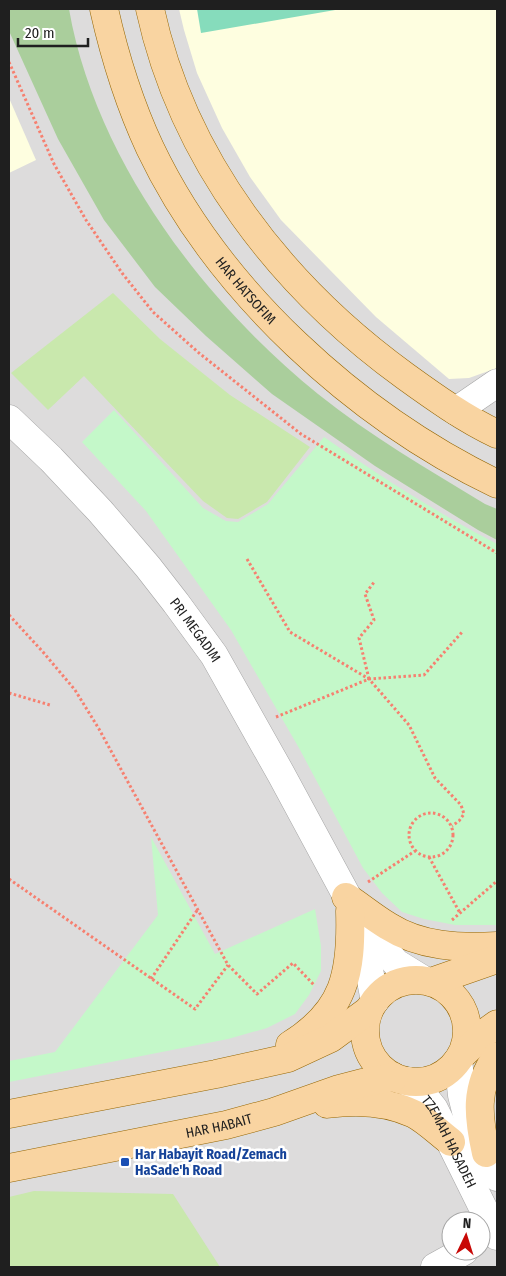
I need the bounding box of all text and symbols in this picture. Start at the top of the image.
scale bar [18,15,88,47]
text: 20 m [25,24,55,42]
street label: HAR HATSOFIM [212,254,279,328]
street label: PRI MEGADIM [166,594,224,665]
street label: TZEMAH HASADEH [418,1092,480,1191]
street label: HAR HABAIT [184,1110,255,1142]
place label: Har Habayit Road/Zemach HaSade'h Road [135,1146,287,1179]
marker: Har Habayit Road/Zemach HaSade'h Road [119,1156,131,1168]
north arrow [441,1211,491,1261]
text: N [462,1215,472,1232]

